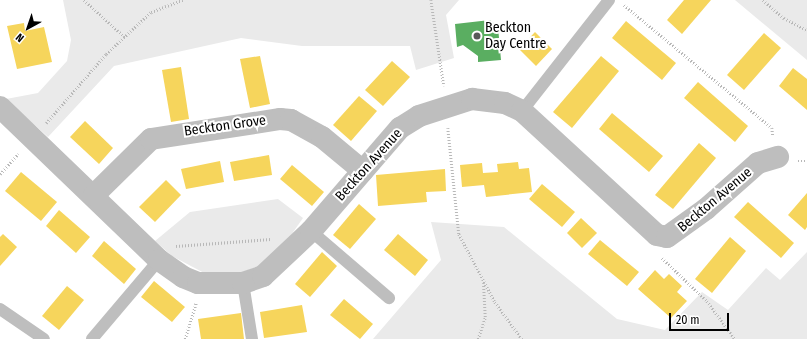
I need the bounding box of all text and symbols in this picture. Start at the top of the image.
north arrow [8,8,48,48]
place label: Beckton Day Centre [485,20,546,52]
text: N [13,30,27,45]
marker: Beckton Day Centre [472,31,482,41]
street label: Beckton Grove [183,112,267,140]
street label: Beckton Avenue [332,125,406,205]
street label: Beckton Avenue [675,164,755,236]
scale bar [671,305,731,331]
text: 20 m [676,313,700,327]

